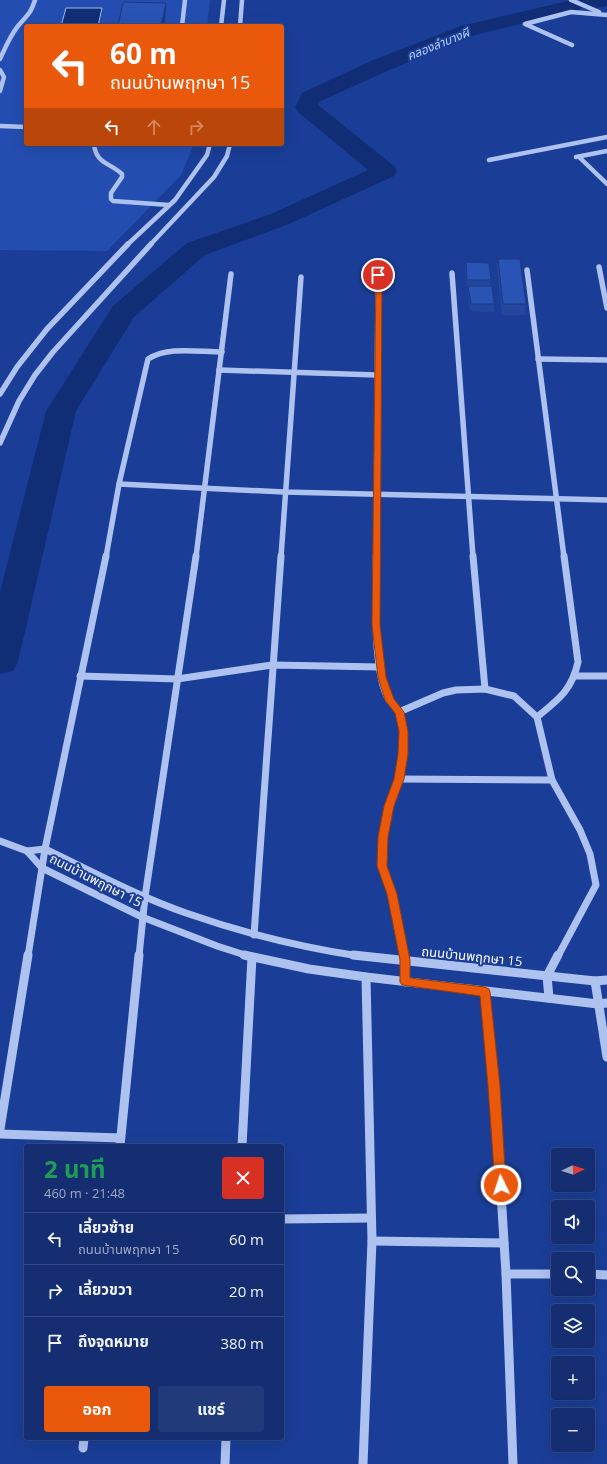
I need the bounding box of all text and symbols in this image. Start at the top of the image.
water label: คลองลำบางผี [404,23,473,64]
text: 60 m [110,34,177,72]
icon: left [44,40,96,92]
text: ถนนบ้านพฤกษา 15 [110,70,250,94]
icon: left [101,116,123,138]
icon: ahead [143,116,165,138]
icon: right [185,116,207,138]
pin [361,258,395,292]
icon: arrive [367,264,389,286]
street label: ถนนบ้านพฤกษา 15 [47,849,145,911]
street label: ถนนบ้านพฤกษา 15 [421,942,523,970]
north arrow [551,1148,595,1192]
map controls [551,1148,595,1452]
text: 2 นาที [44,1152,105,1185]
button: close [222,1157,264,1199]
position arrow [480,1164,522,1206]
text: 460 m · 21:48 [44,1184,125,1202]
button: sound [551,1200,595,1244]
text: เลี้ยวซ้าย [78,1217,134,1237]
icon: left [44,1228,66,1250]
text: 60 m [229,1229,264,1249]
text: ถนนบ้านพฤกษา 15 [78,1240,179,1258]
button: search [551,1252,595,1296]
text: เลี้ยวขวา [78,1279,132,1299]
icon: right [44,1280,66,1302]
text: 20 m [229,1281,264,1301]
button: layers [551,1304,595,1348]
text: ถึงจุดหมาย [78,1331,149,1351]
icon: arrive [44,1332,66,1354]
text: 380 m [220,1333,264,1353]
button: + [551,1356,595,1400]
button: ออก [44,1386,150,1432]
button: แชร์ [158,1386,264,1432]
button: − [551,1408,595,1452]

